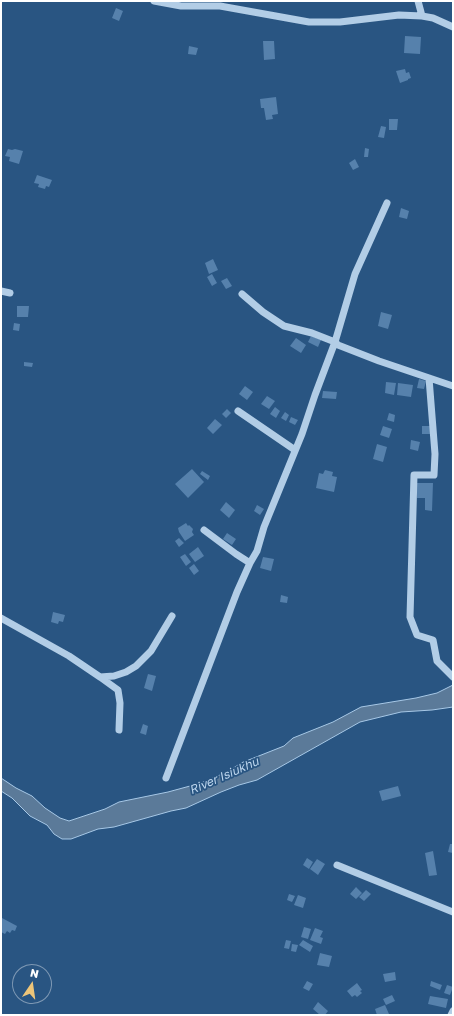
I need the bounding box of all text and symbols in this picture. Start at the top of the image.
water label: River Isiukhu [187,754,261,798]
north arrow [12,964,52,1004]
text: N [29,966,40,980]

